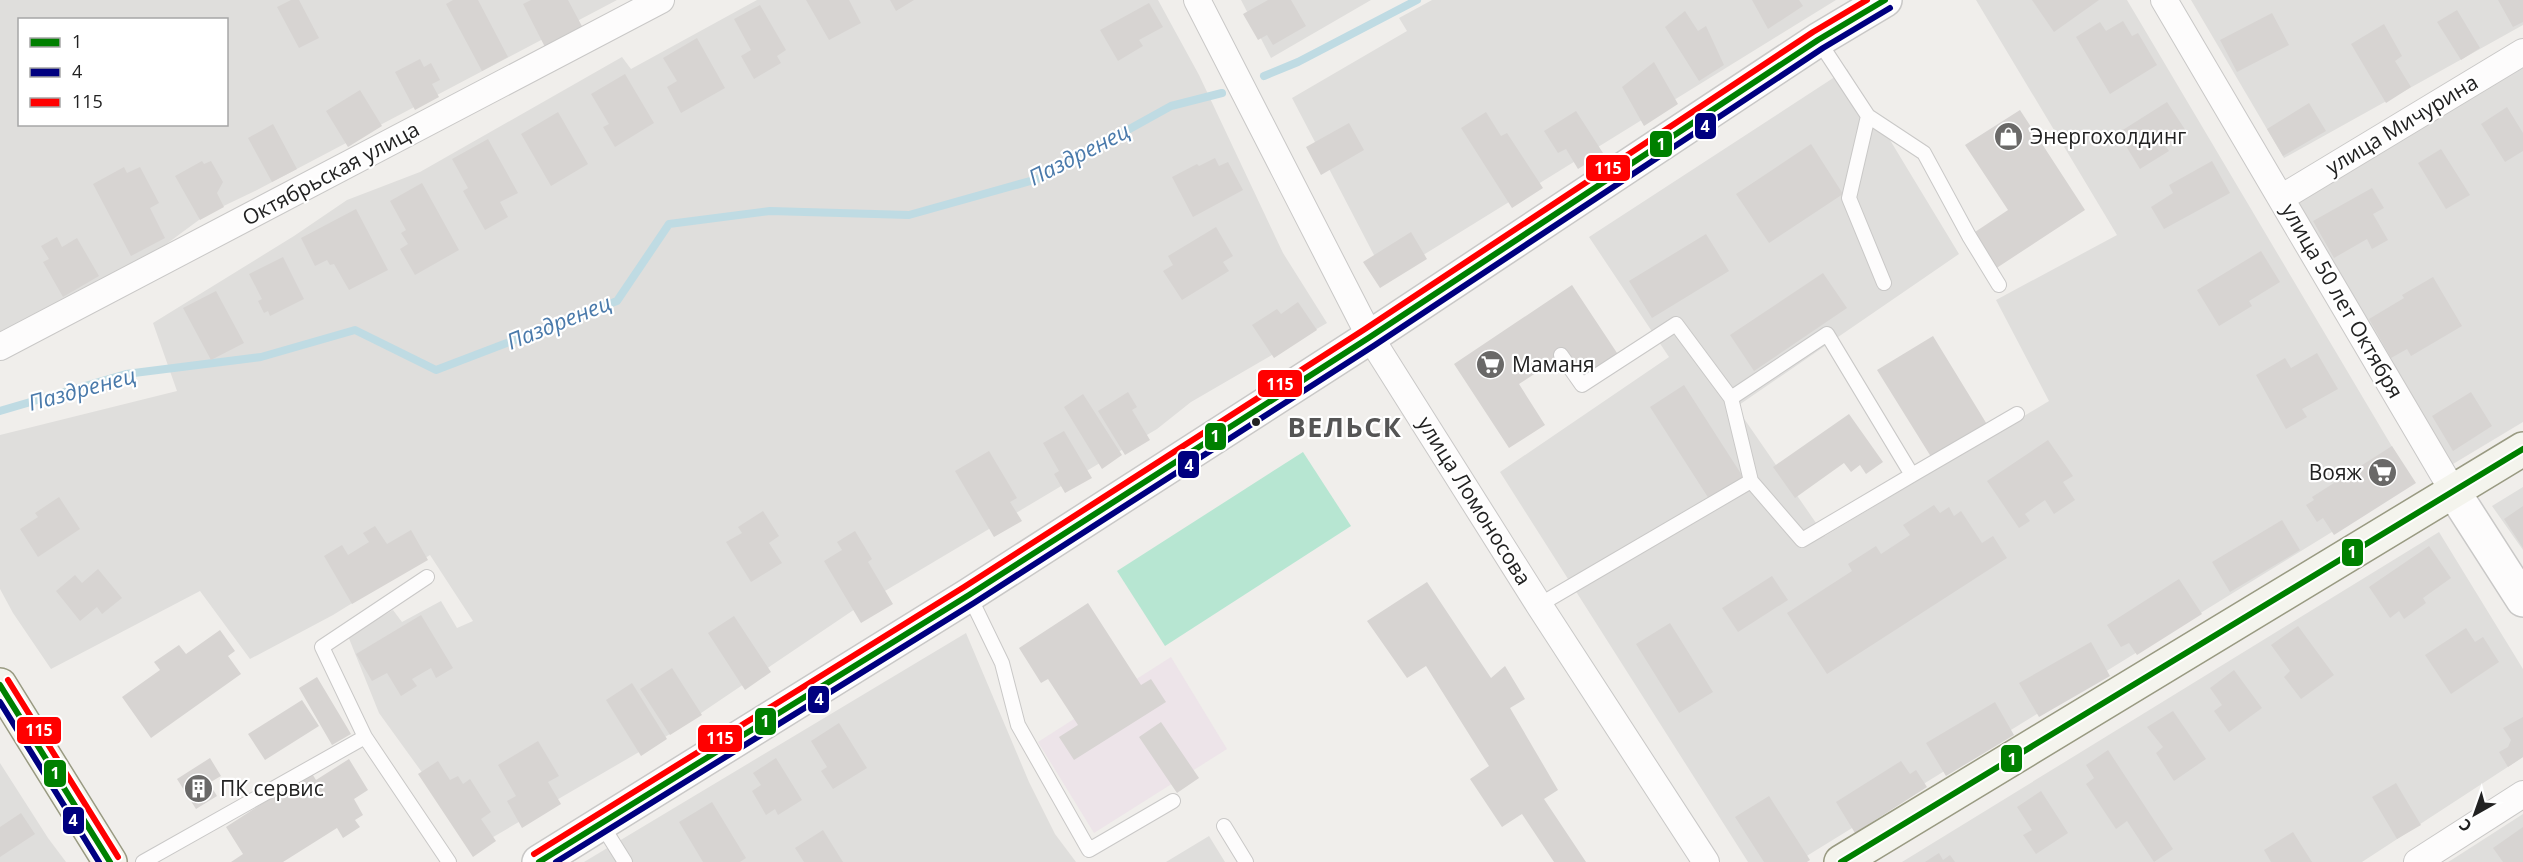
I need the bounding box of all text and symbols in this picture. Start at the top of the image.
legend [18,18,228,126]
text: 1 [72,29,82,53]
text: 4 [72,59,82,83]
street label: улица Мичурина [2320,68,2483,181]
text: 115 [72,89,103,113]
line badge: 4 [1694,112,1717,140]
street label: Октябрьская улица [237,115,424,232]
water label: Паздренец [1023,115,1134,192]
text: 4 [1700,115,1710,137]
shop icon: Энергохолдинг [1993,121,2025,153]
place label: Энергохолдинг [2030,122,2186,150]
line badge: 1 [1649,130,1673,158]
text: 1 [1656,133,1666,155]
line badge: 115 [1585,154,1631,182]
text: 115 [1594,157,1622,179]
street label: улица 50 лет Октября [2276,198,2410,403]
water label: Паздренец [502,287,615,356]
supermarket icon: Маманя [1475,349,1507,381]
place label: Маманя [1512,350,1595,378]
water label: Паздренец [25,359,139,417]
line badge: 115 [1257,369,1303,398]
text: 115 [1266,373,1294,395]
district label: ВЕЛЬСК [1288,408,1402,445]
street label: улица Ломоносова [1412,411,1538,590]
unlabelled marker [1250,416,1262,428]
line badge: 1 [1204,422,1227,451]
text: 1 [1210,425,1220,447]
line badge: 4 [1177,450,1200,479]
text: 4 [1184,454,1194,476]
supermarket icon: Вояж [2367,457,2399,489]
place label: Вояж [2309,458,2363,486]
line badge: 1 [2341,538,2364,567]
text: 1 [2347,541,2357,563]
line badge: 4 [807,685,830,714]
text: 4 [814,688,824,710]
line badge: 1 [754,707,777,736]
text: 1 [760,710,770,732]
line badge: 115 [16,716,62,745]
text: 115 [25,719,53,741]
line badge: 115 [697,724,743,753]
text: 115 [706,727,734,749]
line badge: 1 [2000,744,2023,773]
text: 1 [2007,748,2017,770]
line badge: 1 [43,759,67,788]
text: 1 [50,762,60,784]
building icon: ПК сервис [183,773,215,805]
place label: ПК сервис [220,774,324,802]
north arrow [2445,784,2505,844]
line badge: 4 [62,806,85,835]
text: 4 [68,809,78,831]
text: С [2454,814,2476,837]

